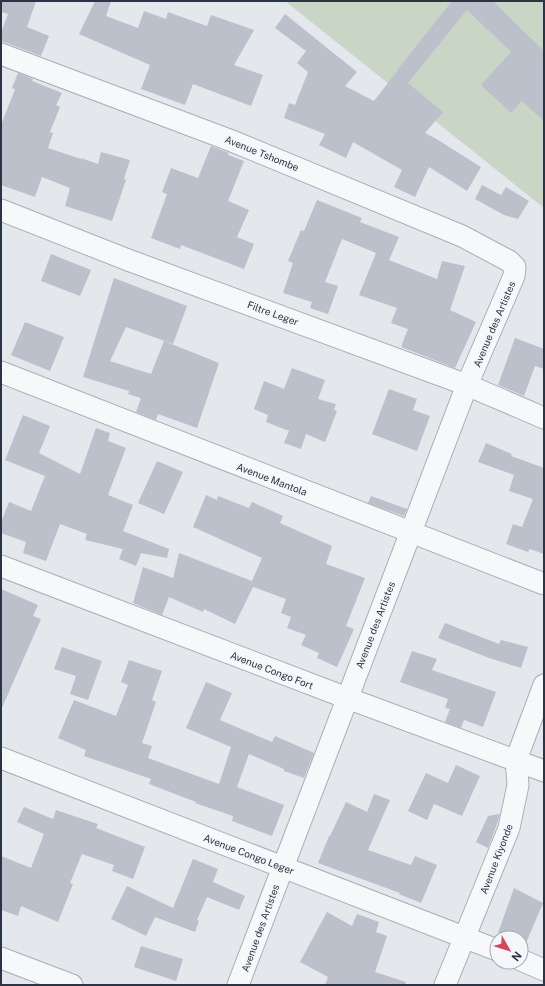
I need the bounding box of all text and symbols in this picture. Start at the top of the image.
street label: Avenue Tshombe [223,133,301,173]
street label: Avenue des Artistes [470,279,518,369]
street label: Filtre Leger [246,298,300,328]
street label: Avenue Mantola [235,460,309,498]
street label: Avenue des Artistes [353,580,397,670]
street label: Avenue Congo Fort [229,649,315,691]
street label: Avenue Kiyonde [477,822,515,896]
street label: Avenue Congo Leger [202,831,296,877]
street label: Avenue des Artistes [239,883,281,973]
north arrow [489,930,529,970]
text: N [509,949,524,963]

